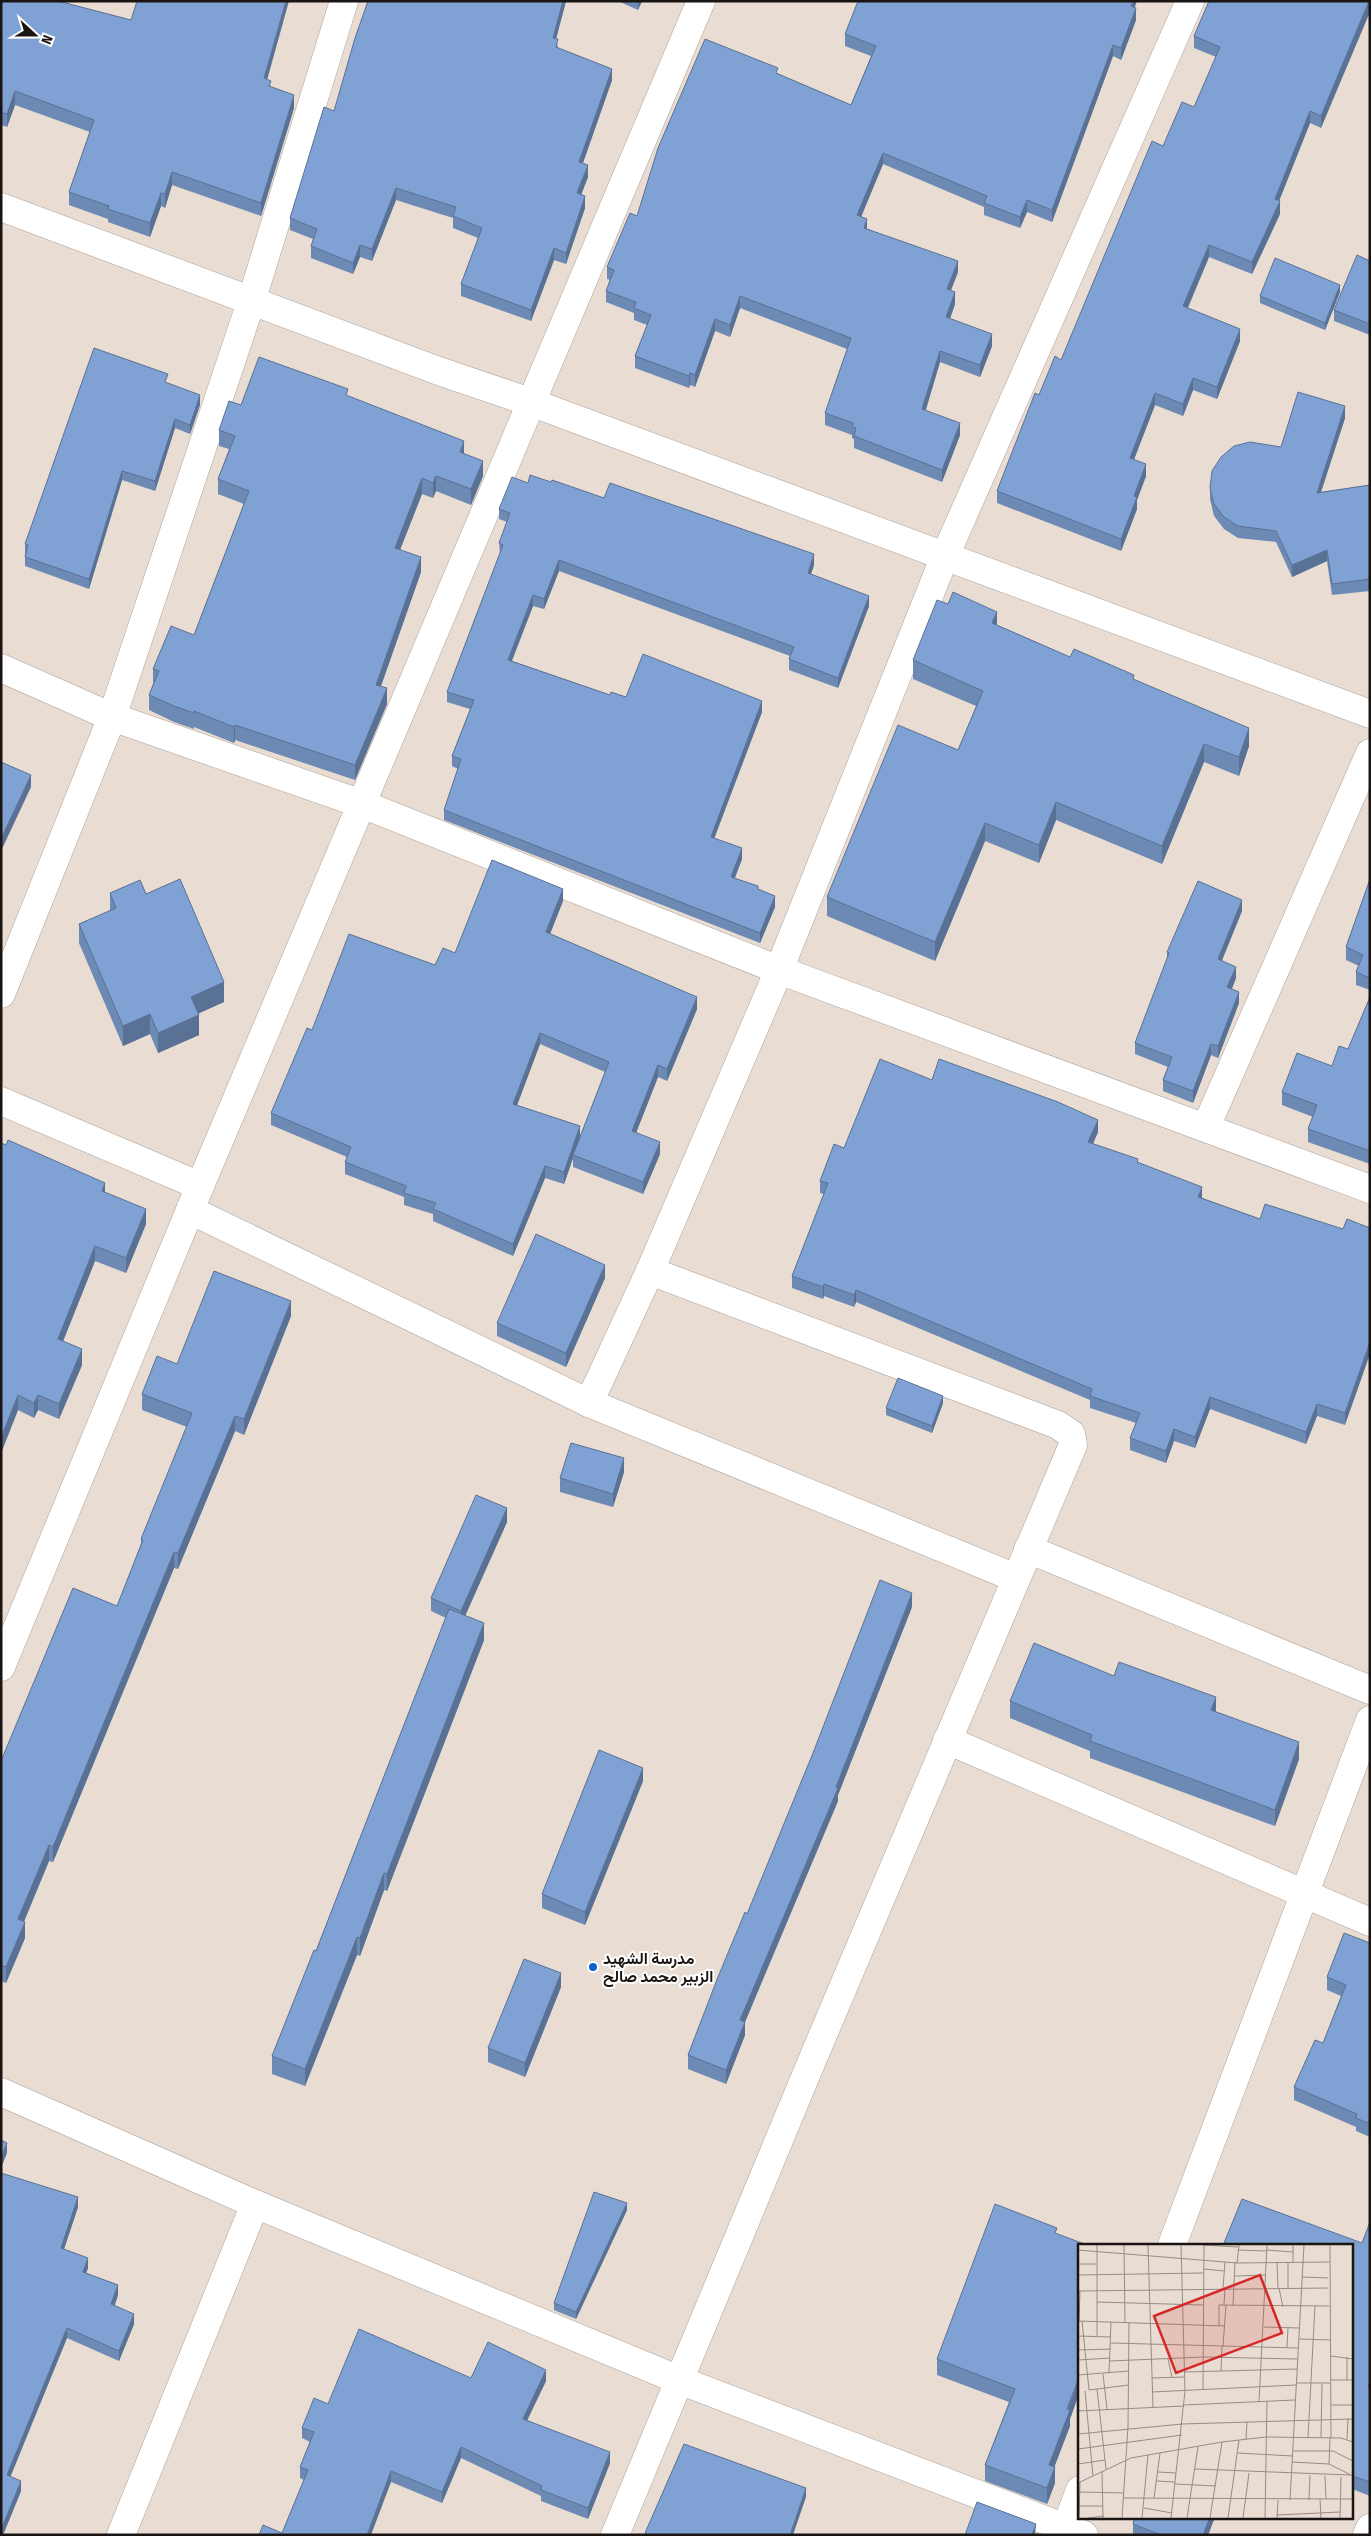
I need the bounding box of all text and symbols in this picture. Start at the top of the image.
north arrow [10,10,60,60]
text: N [37,33,56,46]
place label: مدرسة الشهيد الزبير محمد صالح [603,1949,714,1988]
marker: مدرسة الشهيد الزبير محمد صالح [587,1961,599,1973]
inset map [1078,2244,1354,2518]

